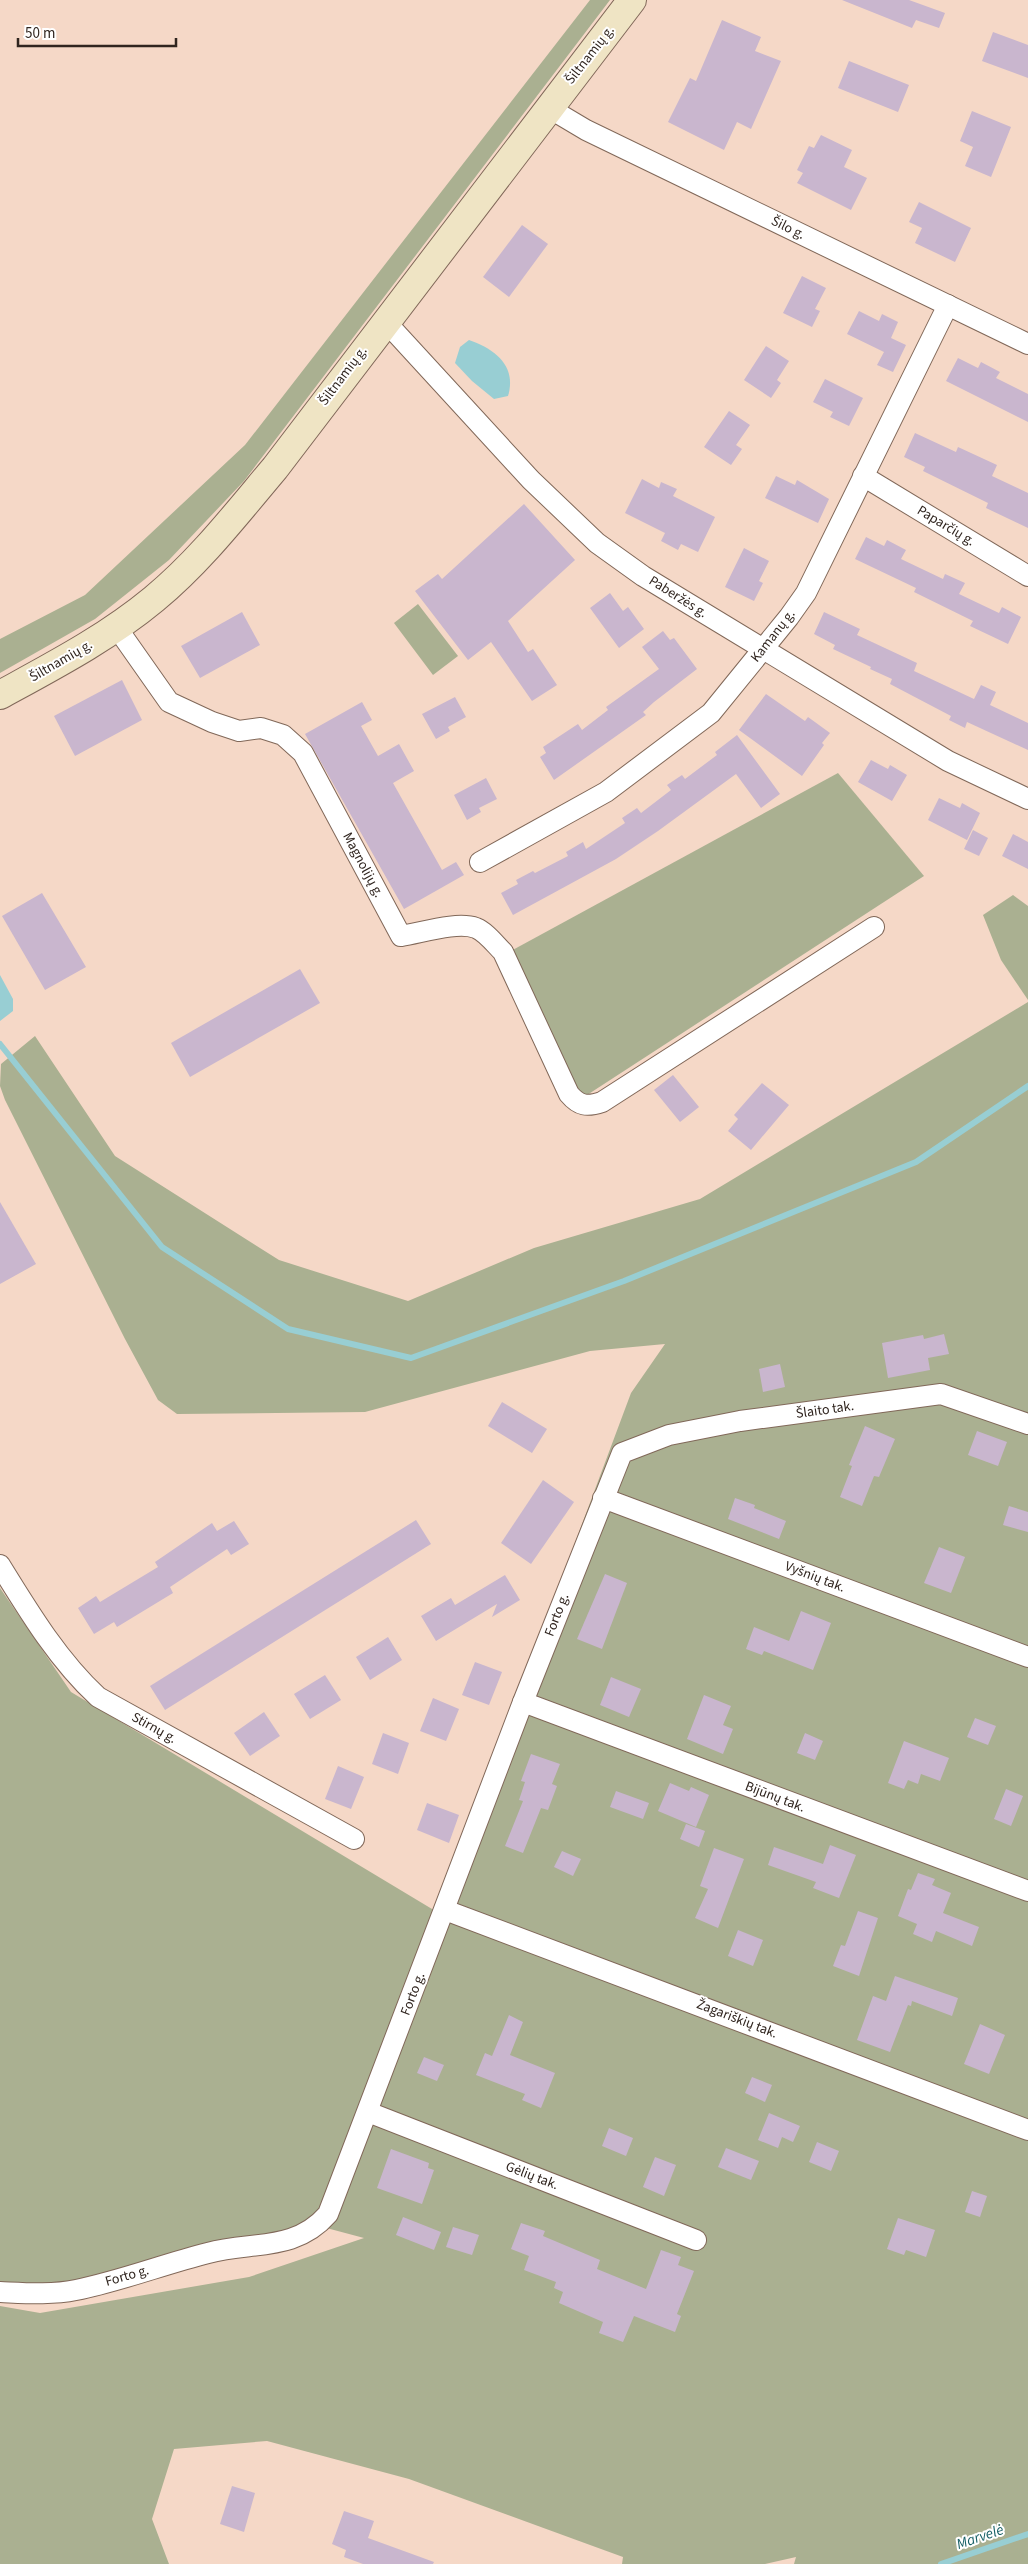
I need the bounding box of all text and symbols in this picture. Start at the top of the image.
scale bar [18,15,175,47]
street label: Šiltnamių g. [561,21,619,89]
text: 50 m [25,23,55,44]
street label: Šilo g. [768,211,808,245]
street label: Šiltnamių g. [314,342,372,410]
street label: Paparčių g. [913,501,979,551]
street label: Paberžės g. [645,571,711,623]
street label: Kamanų g. [746,605,800,667]
street label: Šiltnamių g. [26,635,96,687]
street label: Magnolijų g. [338,829,388,901]
street label: Šlaito tak. [795,1396,855,1424]
street label: Vyšnių tak. [782,1556,848,1598]
street label: Forto g. [540,1591,574,1639]
street label: Stirnų g. [128,1707,180,1749]
street label: Bijūnų tak. [742,1776,808,1818]
street label: Forto g. [396,1970,430,2018]
street label: Žagariškių tak. [694,1994,780,2044]
street label: Gėlių tak. [503,2157,561,2195]
street label: Forto g. [103,2260,151,2292]
water label: Marvelė [954,2519,1006,2555]

